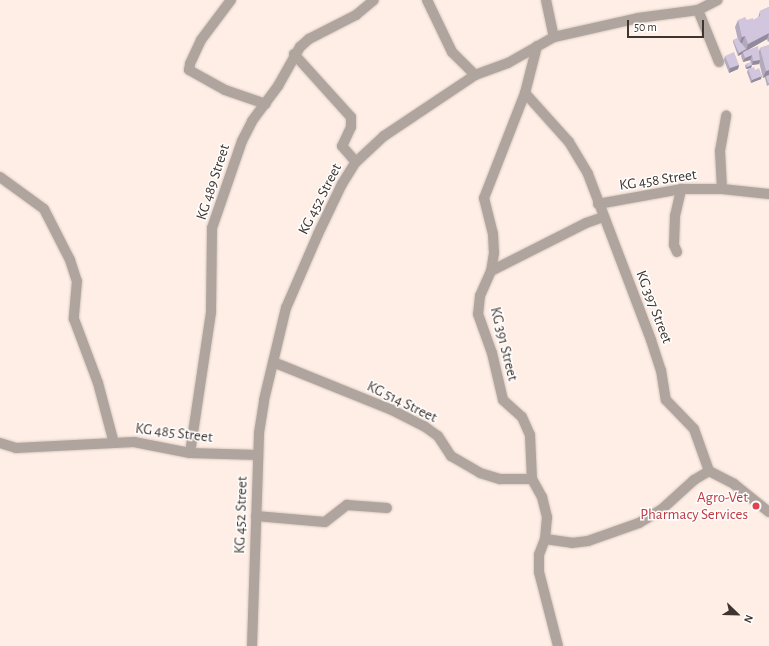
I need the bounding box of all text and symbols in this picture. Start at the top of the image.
scale bar [629,12,706,38]
text: 50 m [634,21,657,33]
street label: KG 489 Street [192,142,234,222]
street label: KG 452 Street [294,160,346,238]
street label: KG 458 Street [618,166,698,194]
street label: KG 397 Street [632,268,676,346]
street label: KG 391 Street [486,305,522,383]
street label: KG 514 Street [364,377,440,427]
street label: KG 485 Street [134,419,214,447]
street label: KG 452 Street [231,476,251,554]
place label: Agro-Vet Pharmacy Services [640,488,748,523]
marker: Agro-Vet Pharmacy Services [751,501,761,511]
north arrow [717,594,757,634]
text: N [742,613,755,625]

